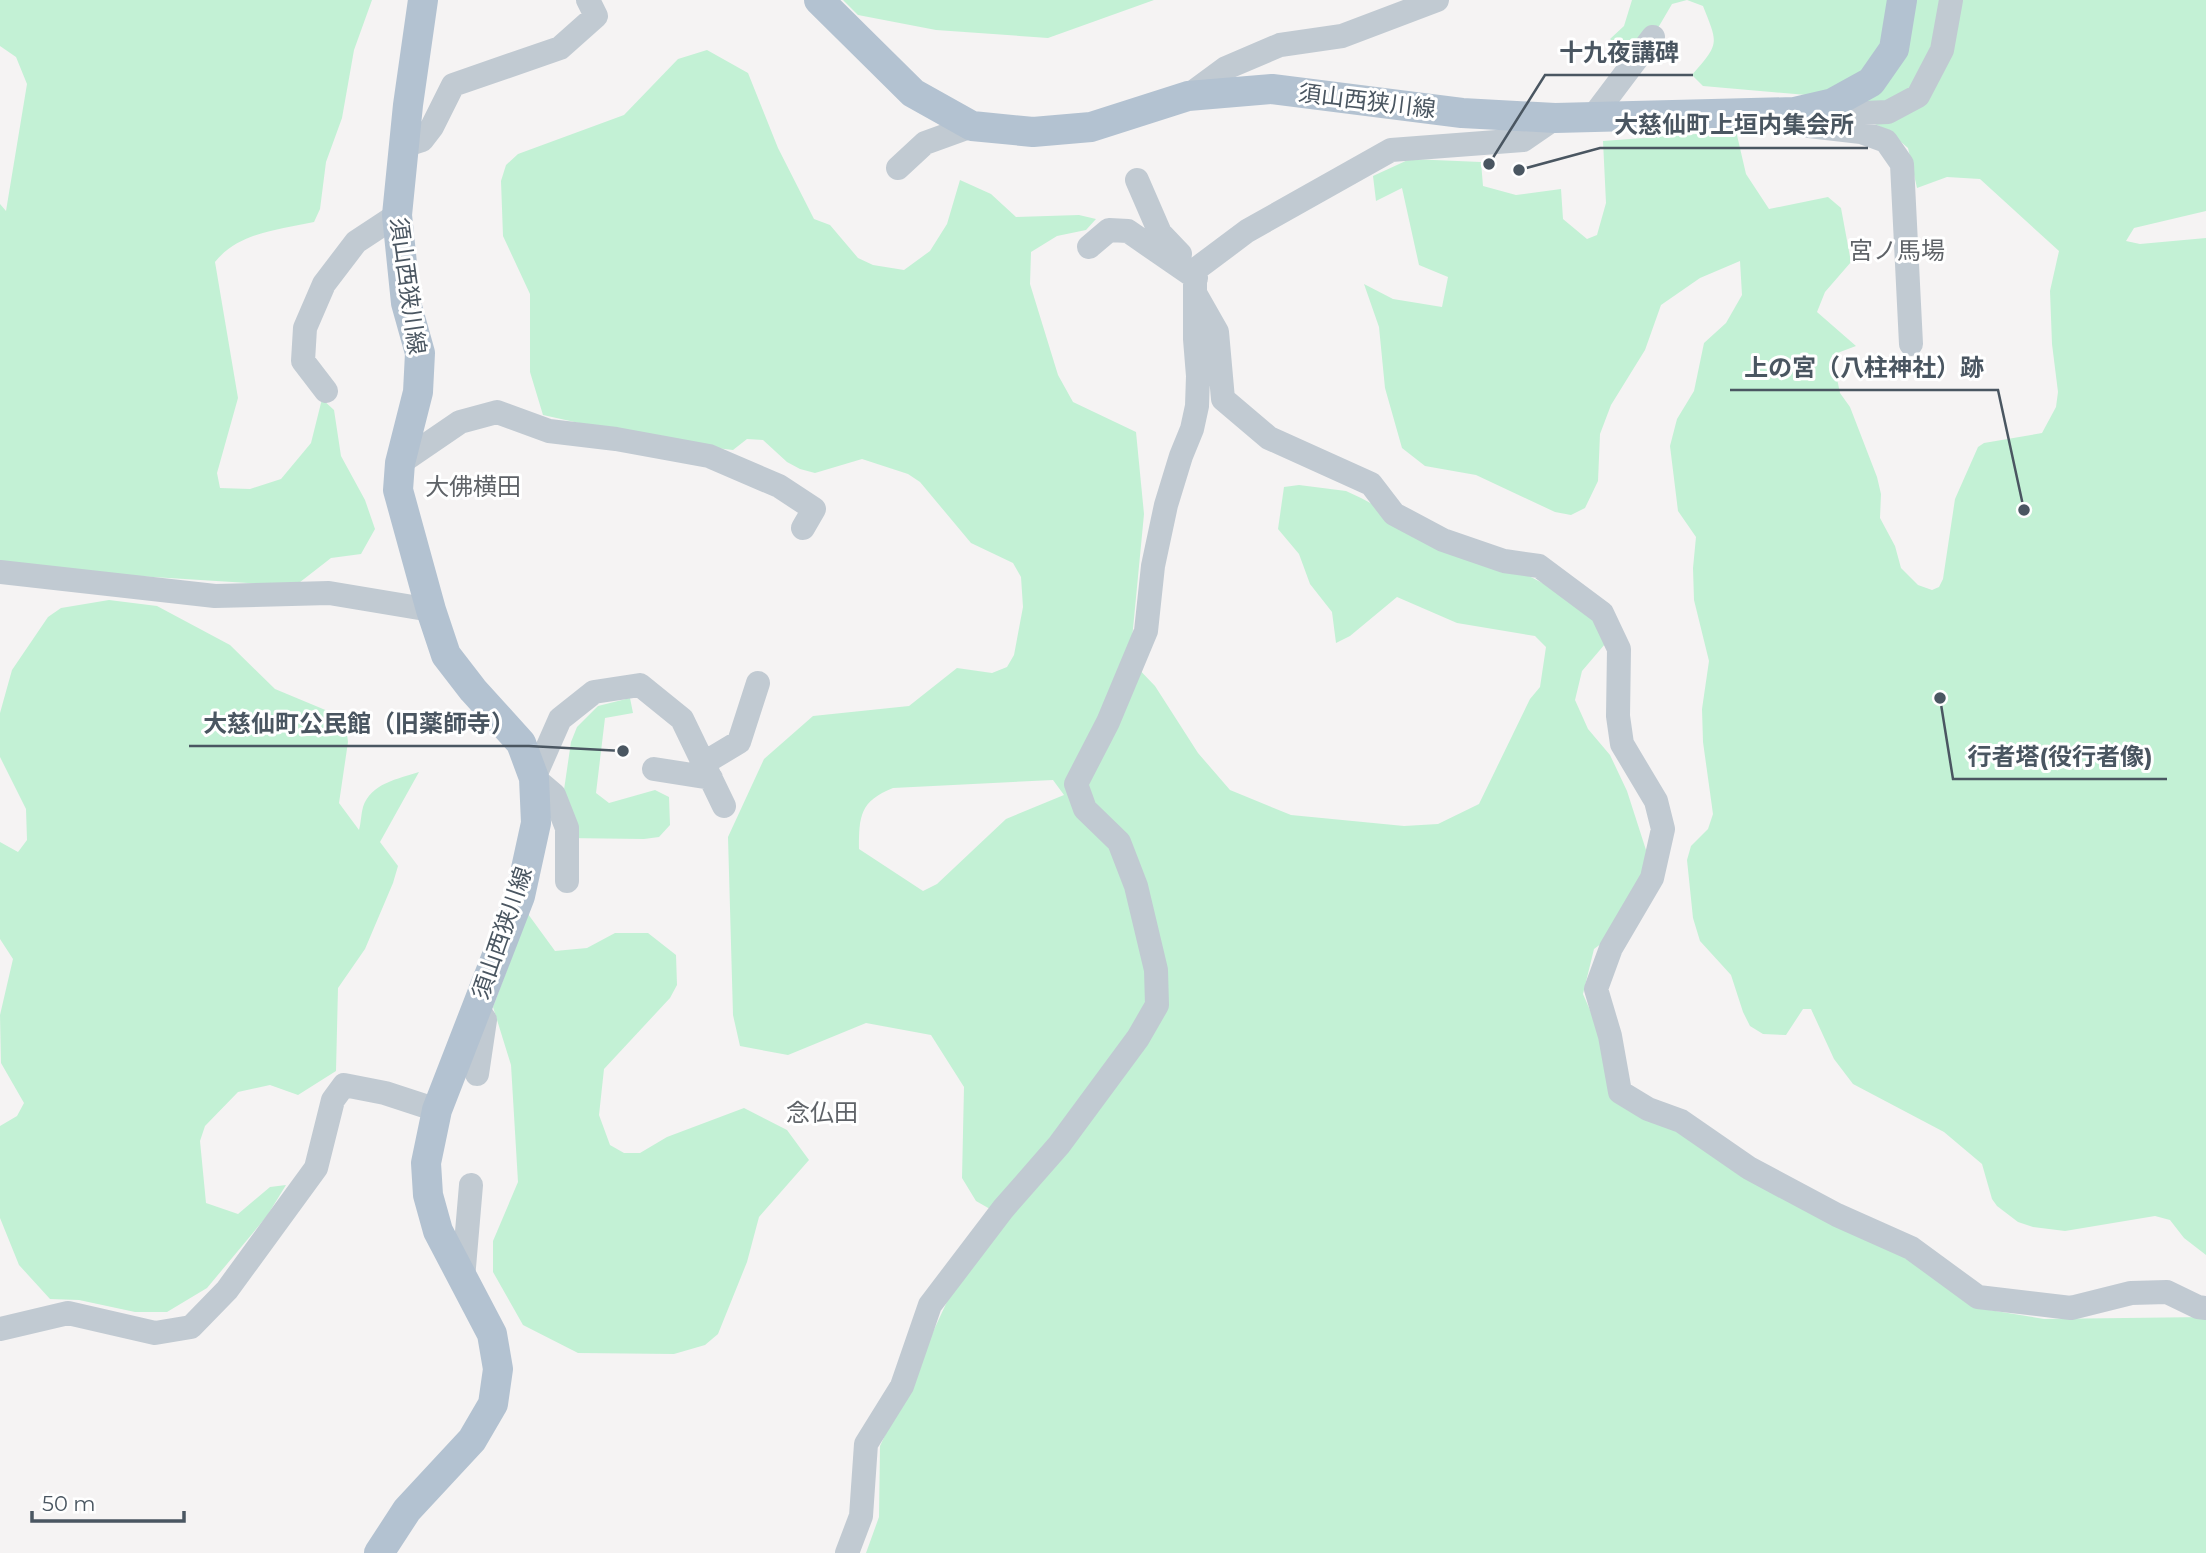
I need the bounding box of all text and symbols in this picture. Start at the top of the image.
callout: 十九夜講碑 [1545,30,1693,75]
text: 十九夜講碑 [1559,38,1679,67]
street label: 須山西狭川線 [1297,79,1437,123]
callout: 大慈仙町上垣内集会所 [1600,103,1868,148]
text: 大慈仙町上垣内集会所 [1614,110,1854,139]
street label: 須山西狭川線 [385,216,431,356]
district label: 宮ノ馬場 [1849,236,1945,265]
callout: 上の宮（八柱神社）跡 [1730,345,1998,390]
text: 上の宮（八柱神社）跡 [1744,353,1984,382]
district label: 大佛横田 [425,472,521,501]
callout: 大慈仙町公民館（旧薬師寺） [189,701,529,746]
text: 大慈仙町公民館（旧薬師寺） [203,709,515,738]
callout: 行者塔(役行者像) [1953,734,2167,779]
text: 行者塔(役行者像) [1967,742,2153,771]
street label: 須山西狭川線 [466,863,538,1003]
district label: 念仏田 [786,1098,858,1127]
scale bar [32,1480,184,1524]
text: 50 m [42,1491,96,1516]

